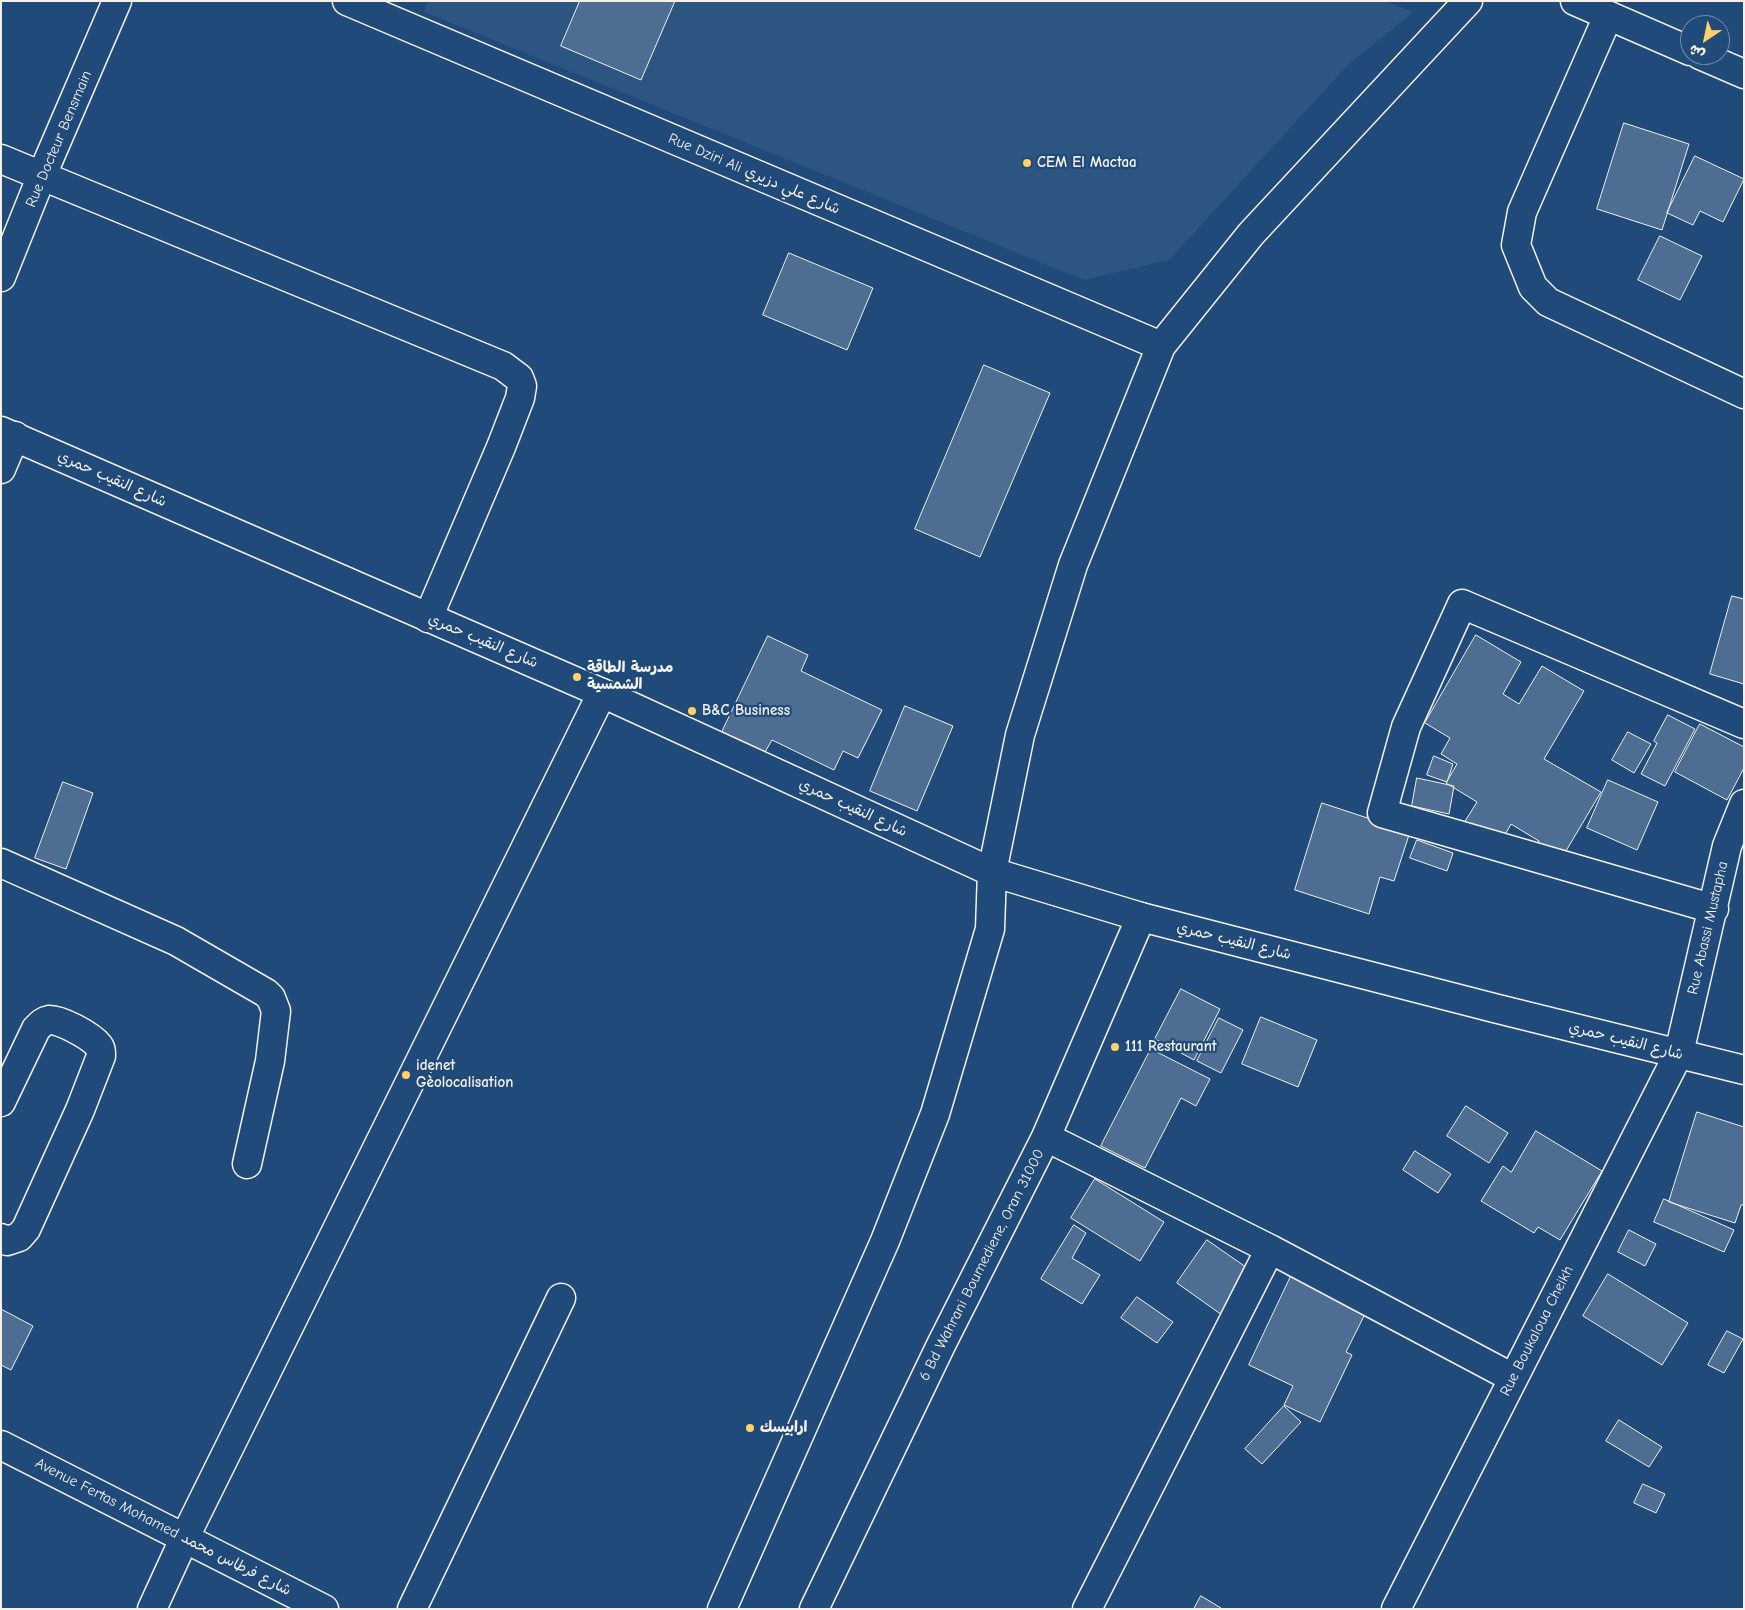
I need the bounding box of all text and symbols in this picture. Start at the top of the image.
north arrow [1680,15,1730,65]
text: ش [1686,41,1708,63]
street label: Rue Docteur Bensmain [22,68,96,210]
street label: Rue Dziri Ali شارع علي دزيري [666,130,842,218]
place label: CEM El Mactaa [1037,154,1137,172]
marker: CEM El Mactaa [1021,157,1033,169]
street label: شارع النقيب حمري [55,447,169,511]
street label: شارع النقيب حمري [425,610,541,672]
place label: مدرسة الطاقة الشمسية [587,659,673,694]
marker: مدرسة الطاقة الشمسية [571,671,583,683]
place label: B&C Business [702,702,790,720]
marker: B&C Business [686,705,698,717]
street label: شارع النقيب حمري [796,775,910,841]
street label: Rue Abassi Mustapha [1684,860,1732,996]
street label: شارع النقيب حمري [1175,918,1293,964]
street label: شارع النقيب حمري [1567,1018,1685,1064]
place label: 111 Restaurant [1125,1038,1217,1056]
marker: 111 Restaurant [1109,1041,1121,1053]
place label: idenet Gèolocalisation [416,1057,513,1092]
marker: idenet Gèolocalisation [400,1069,412,1081]
street label: 6 Bd Wahrani Boumediene, Oran 31000 [916,1146,1048,1384]
street label: Rue Boukaloua Cheikh [1496,1263,1578,1399]
place label: ارابيسك [760,1419,807,1437]
marker: ارابيسك [744,1422,756,1434]
street label: Avenue Fertas Mohamed شارع فرطاس محمد [32,1454,294,1600]

